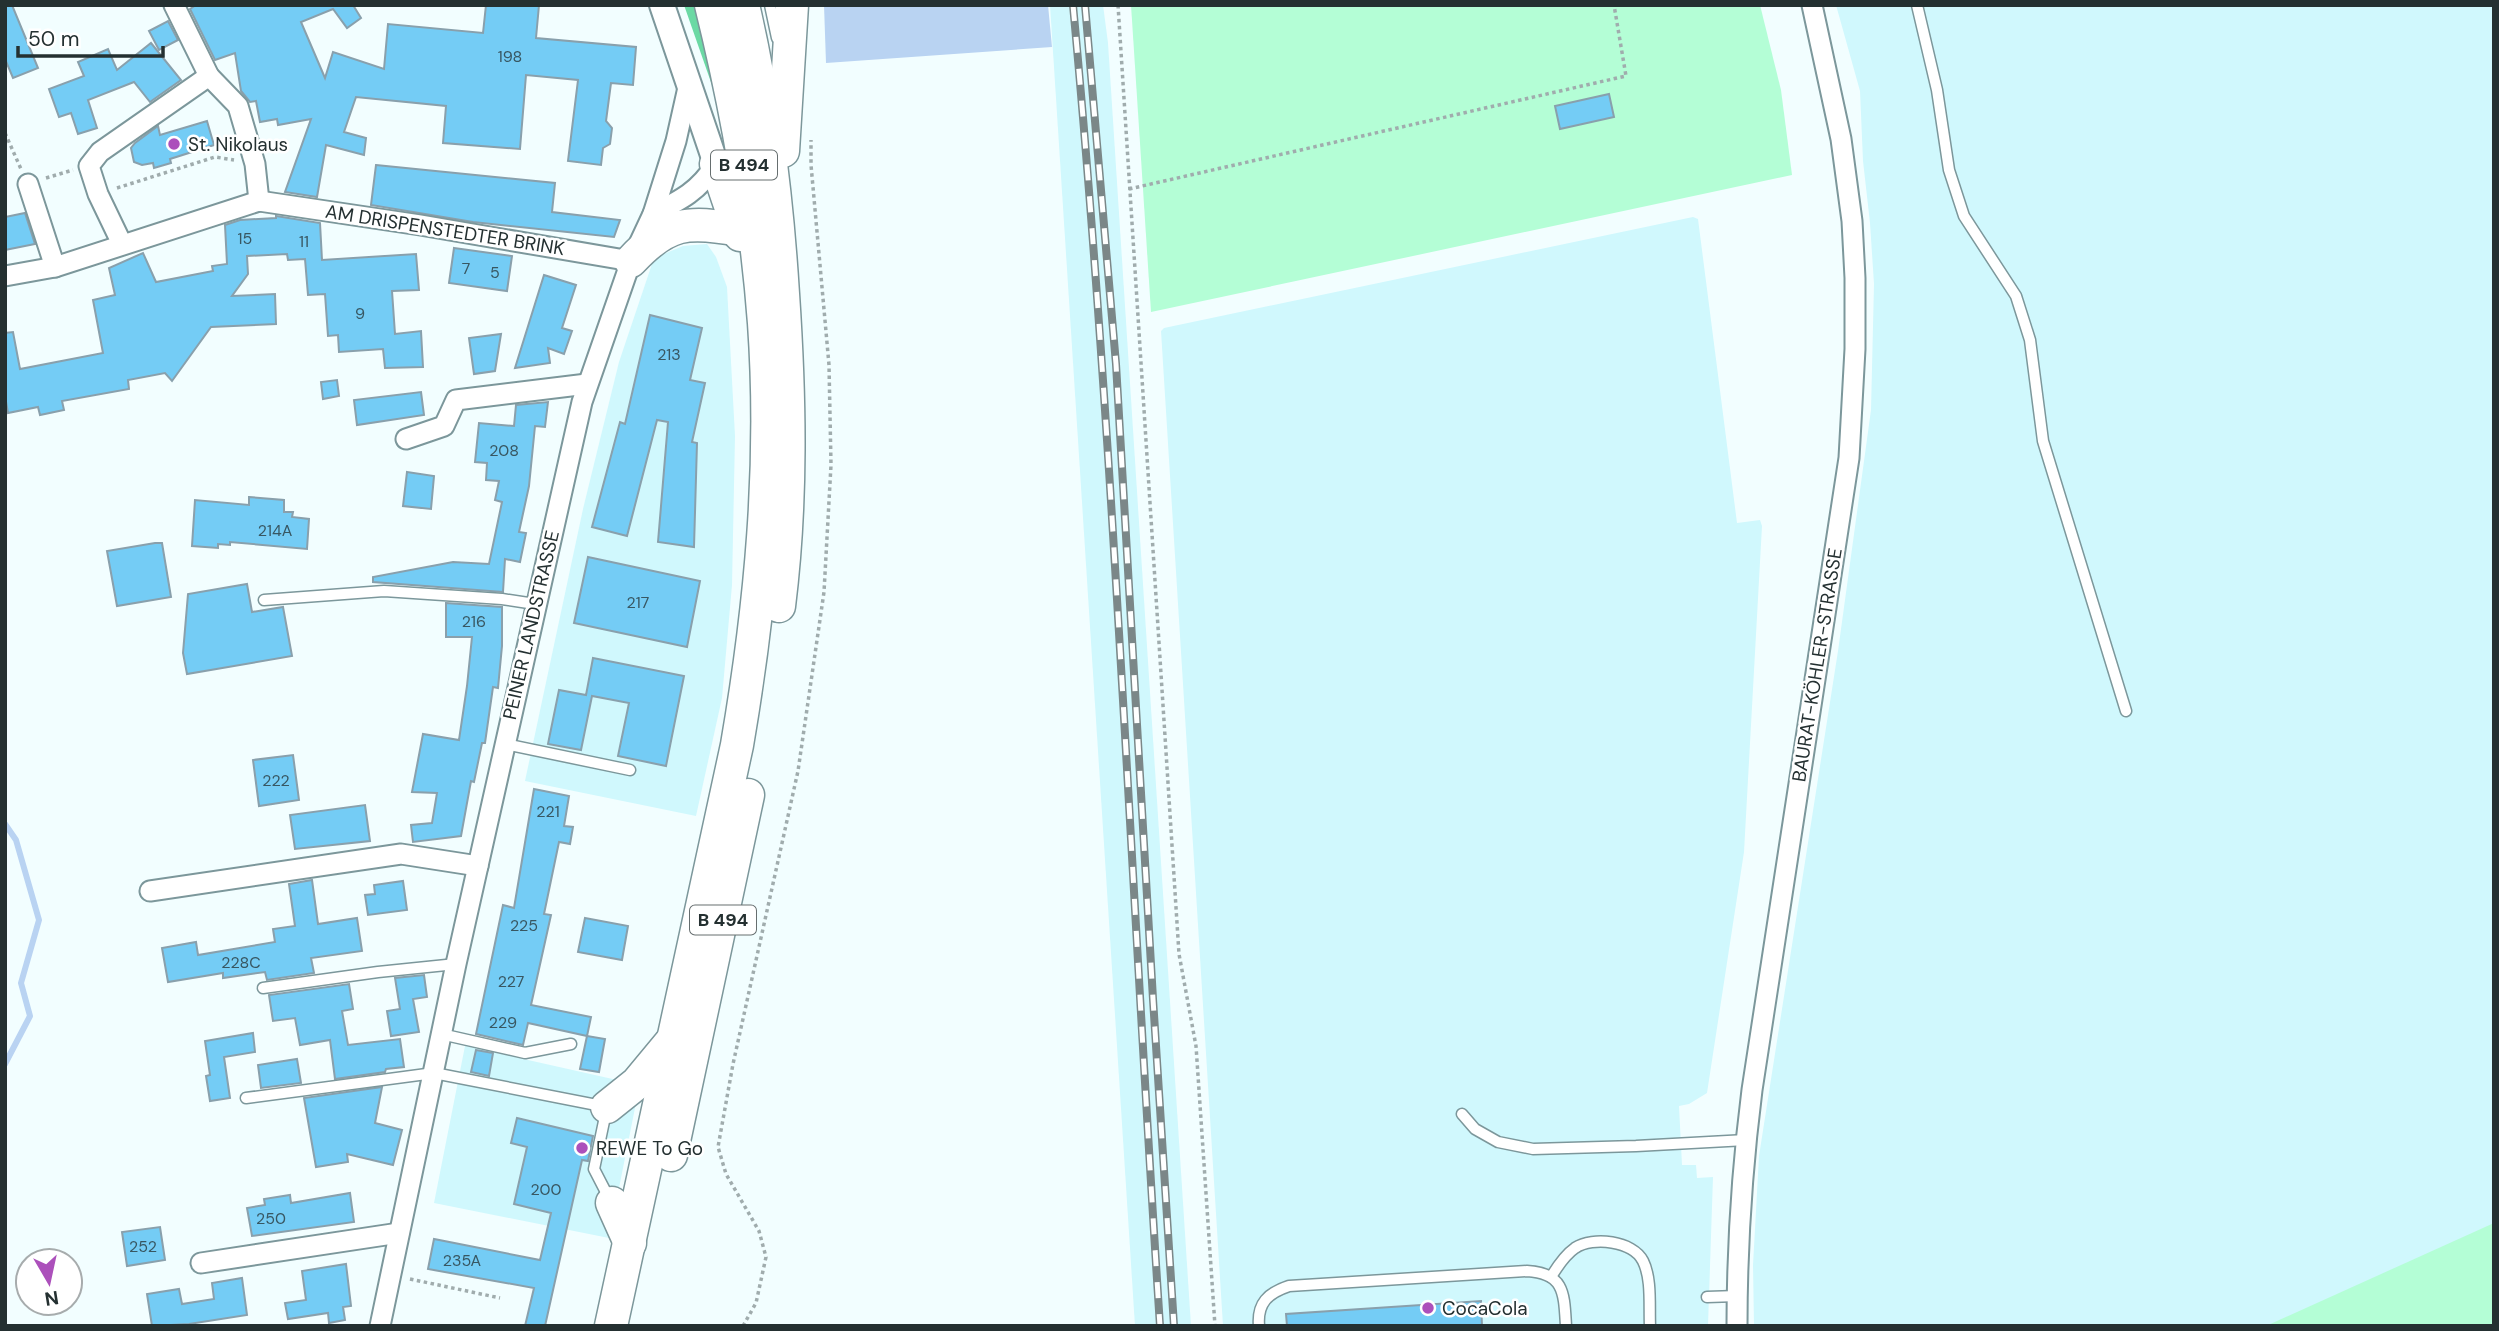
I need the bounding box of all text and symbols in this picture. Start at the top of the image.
scale bar [18,14,163,58]
text: 50 m [28,25,79,53]
house number: 198 [498,46,522,67]
place label: St. Nikolaus [188,132,288,157]
marker: St. Nikolaus [166,136,182,152]
road number: B 494 [711,150,777,180]
street label: AM DRISPENSTEDTER BRINK [324,199,566,261]
house number: 15 [238,228,252,249]
house number: 11 [299,231,309,252]
house number: 7 [462,258,470,279]
house number: 5 [490,262,500,283]
house number: 9 [355,303,365,324]
house number: 213 [657,344,681,365]
house number: 208 [489,440,519,461]
house number: 214A [258,520,293,541]
street label: PEINER LANDSTRASSE [497,528,565,722]
street label: BAURAT-KÖHLER-STRASSE [1786,546,1848,784]
house number: 217 [627,592,649,613]
house number: 216 [462,611,486,632]
house number: 222 [262,770,290,791]
house number: 221 [536,801,560,822]
road number: B 494 [690,905,756,934]
house number: 225 [510,915,538,936]
house number: 228C [221,952,261,973]
house number: 227 [498,971,524,992]
house number: 229 [489,1012,517,1033]
place label: REWE To Go [596,1136,703,1161]
marker: REWE To Go [574,1140,590,1156]
house number: 200 [531,1179,562,1200]
house number: 250 [256,1208,286,1229]
house number: 252 [129,1236,157,1257]
north arrow [14,1247,84,1317]
house number: 235A [443,1250,482,1271]
text: N [43,1285,60,1312]
place label: CocaCola [1442,1296,1528,1321]
marker: CocaCola [1420,1300,1436,1316]

